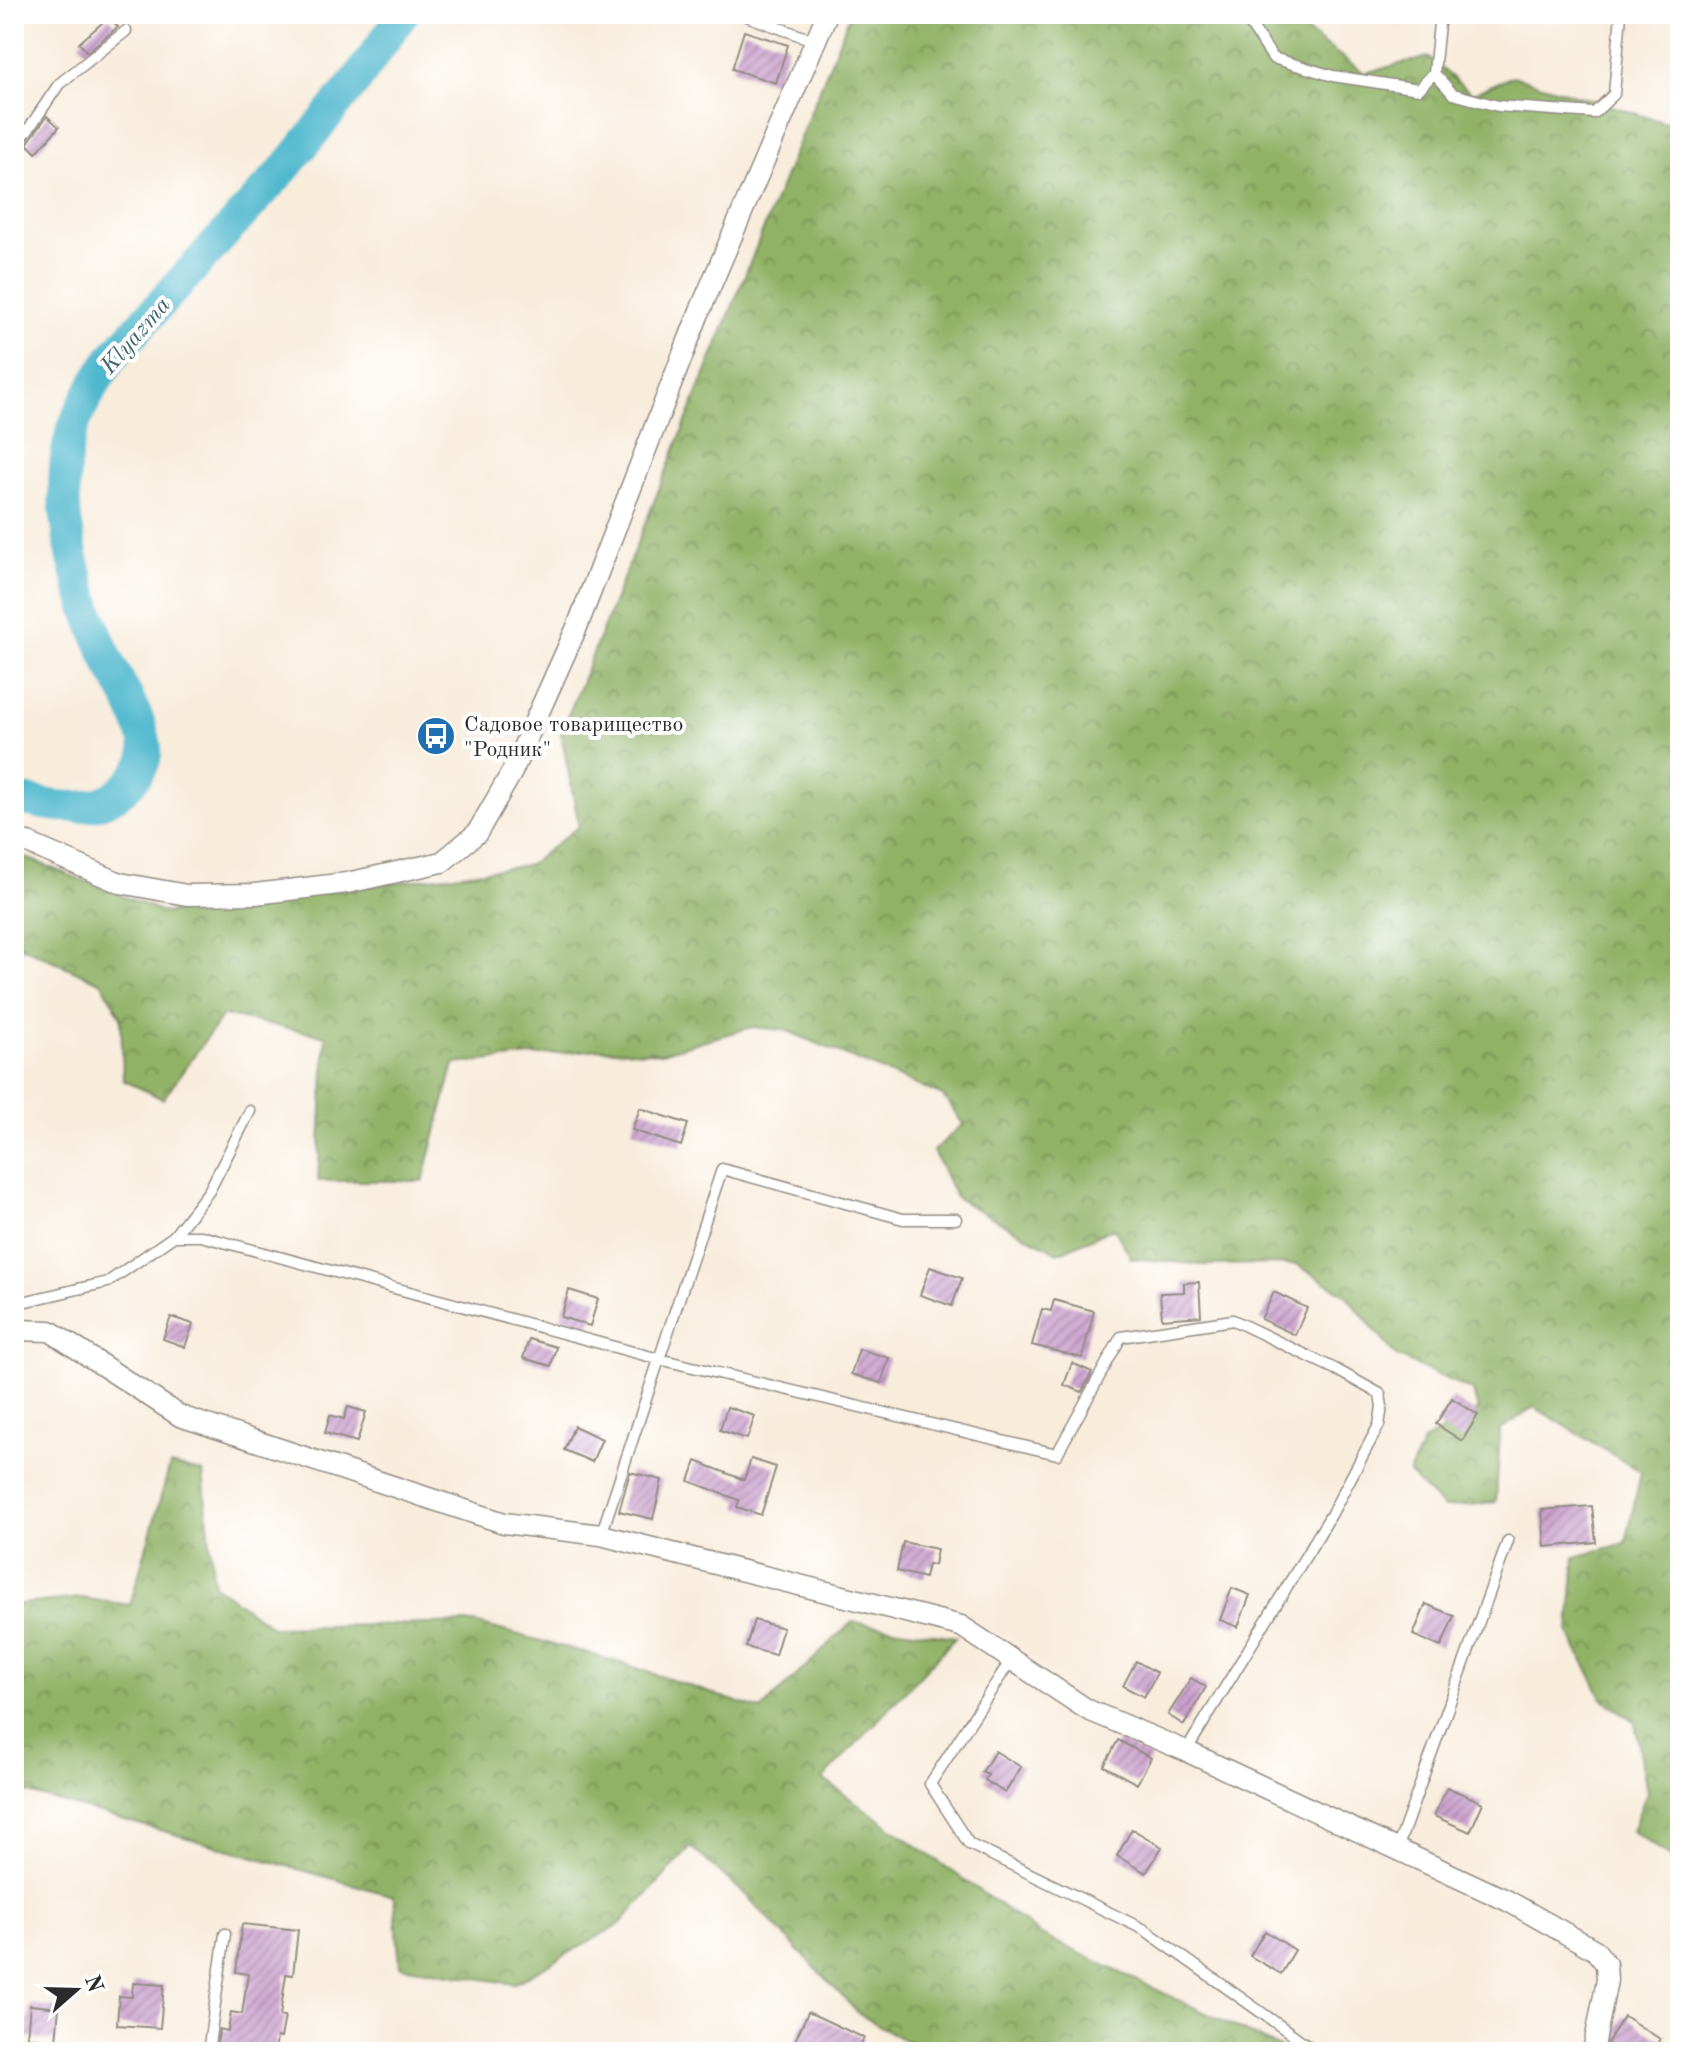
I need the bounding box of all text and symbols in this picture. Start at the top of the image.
water label: Klyazma [96,293,176,380]
place label: Садовое товарищество "Родник" [464,714,683,761]
bus stop icon: Садовое товарищество "Родник" [415,715,457,757]
north arrow [36,1950,116,2030]
text: N [80,1972,106,1996]

